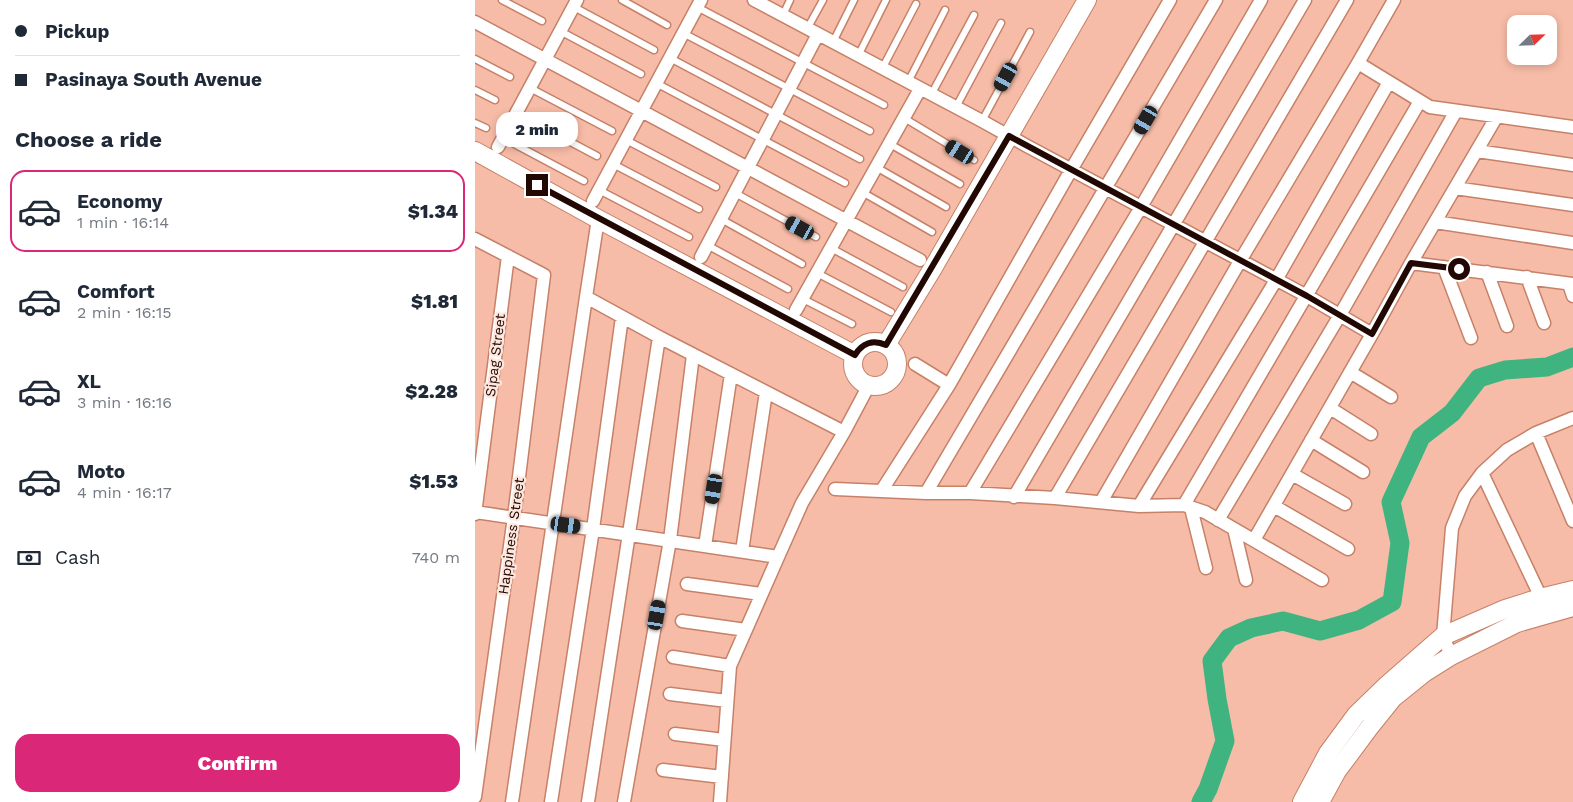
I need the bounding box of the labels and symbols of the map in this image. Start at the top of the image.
north arrow [1507,15,1557,65]
car [992,60,1019,94]
car [1132,103,1159,137]
callout: 2 min [496,112,578,148]
car [943,138,976,166]
route end [526,174,548,196]
car [783,214,816,242]
route start [1448,258,1470,280]
street label: Sipag Street [482,312,508,398]
car [704,473,723,505]
street label: Happiness Street [495,476,527,595]
car [550,515,581,535]
car [647,599,666,631]

